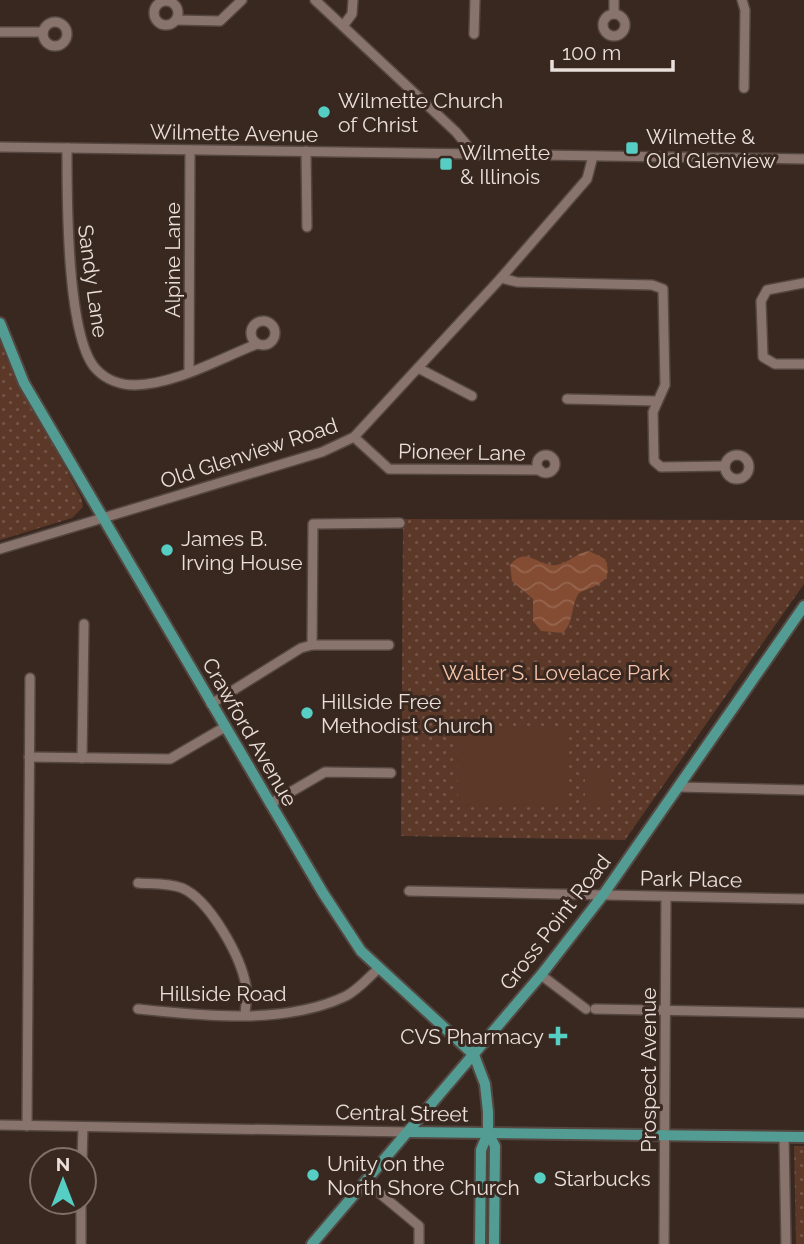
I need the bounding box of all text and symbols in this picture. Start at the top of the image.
scale bar [552,28,673,72]
text: 100 m [562,40,621,65]
place label: Wilmette Church of Christ [338,88,503,137]
marker: Wilmette Church of Christ [316,104,332,120]
street label: Wilmette Avenue [150,119,318,147]
place label: Wilmette & Old Glenview [646,124,776,173]
place label: Wilmette & Illinois [460,140,550,189]
marker: Wilmette & Old Glenview [624,140,640,156]
marker: Wilmette & Illinois [438,156,454,172]
street label: Alpine Lane [160,202,185,318]
street label: Sandy Lane [73,223,113,339]
street label: Old Glenview Road [157,413,341,493]
street label: Pioneer Lane [398,438,526,466]
place label: James B. Irving House [181,526,303,575]
marker: James B. Irving House [159,542,175,558]
street label: Crawford Avenue [197,653,303,811]
park label: Walter S. Lovelace Park [442,660,670,685]
place label: Hillside Free Methodist Church [321,689,493,738]
marker: Hillside Free Methodist Church [299,705,315,721]
street label: Gross Point Road [494,849,616,995]
street label: Park Place [640,866,742,892]
street label: Hillside Road [159,981,287,1006]
street label: Prospect Avenue [636,988,661,1152]
place label: CVS Pharmacy [400,1024,544,1049]
marker: CVS Pharmacy [550,1028,566,1044]
street label: Central Street [335,1099,469,1127]
north arrow [28,1146,98,1216]
place label: Unity on the North Shore Church [327,1151,520,1200]
text: N [56,1153,70,1175]
place label: Starbucks [554,1166,651,1191]
marker: Unity on the North Shore Church [305,1167,321,1183]
marker: Starbucks [532,1170,548,1186]

